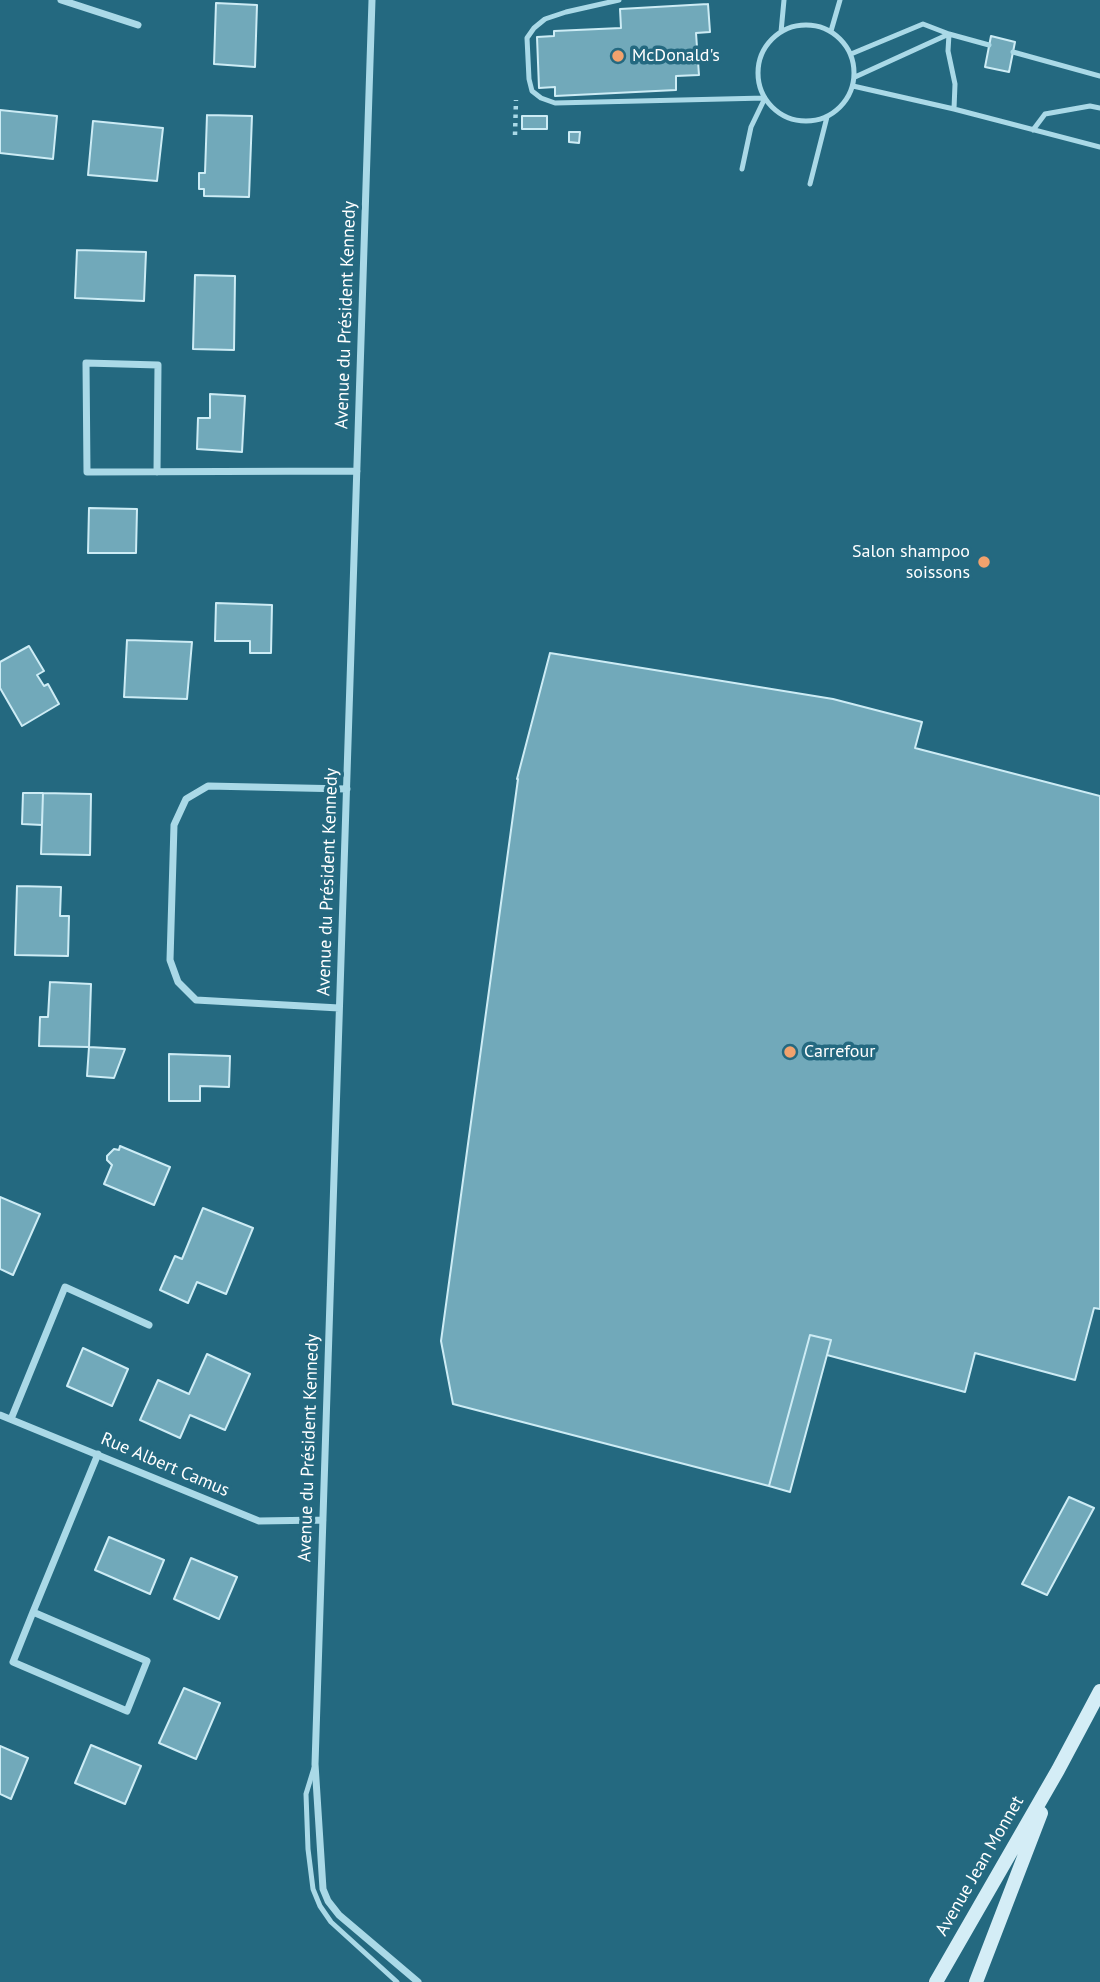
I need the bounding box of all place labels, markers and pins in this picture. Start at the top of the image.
place label: McDonald's [632,45,720,67]
marker: McDonald's [610,48,626,64]
place label: Salon shampoo soissons [852,541,970,584]
marker: Salon shampoo soissons [976,554,992,570]
place label: Carrefour [804,1041,875,1063]
marker: Carrefour [782,1044,798,1060]

